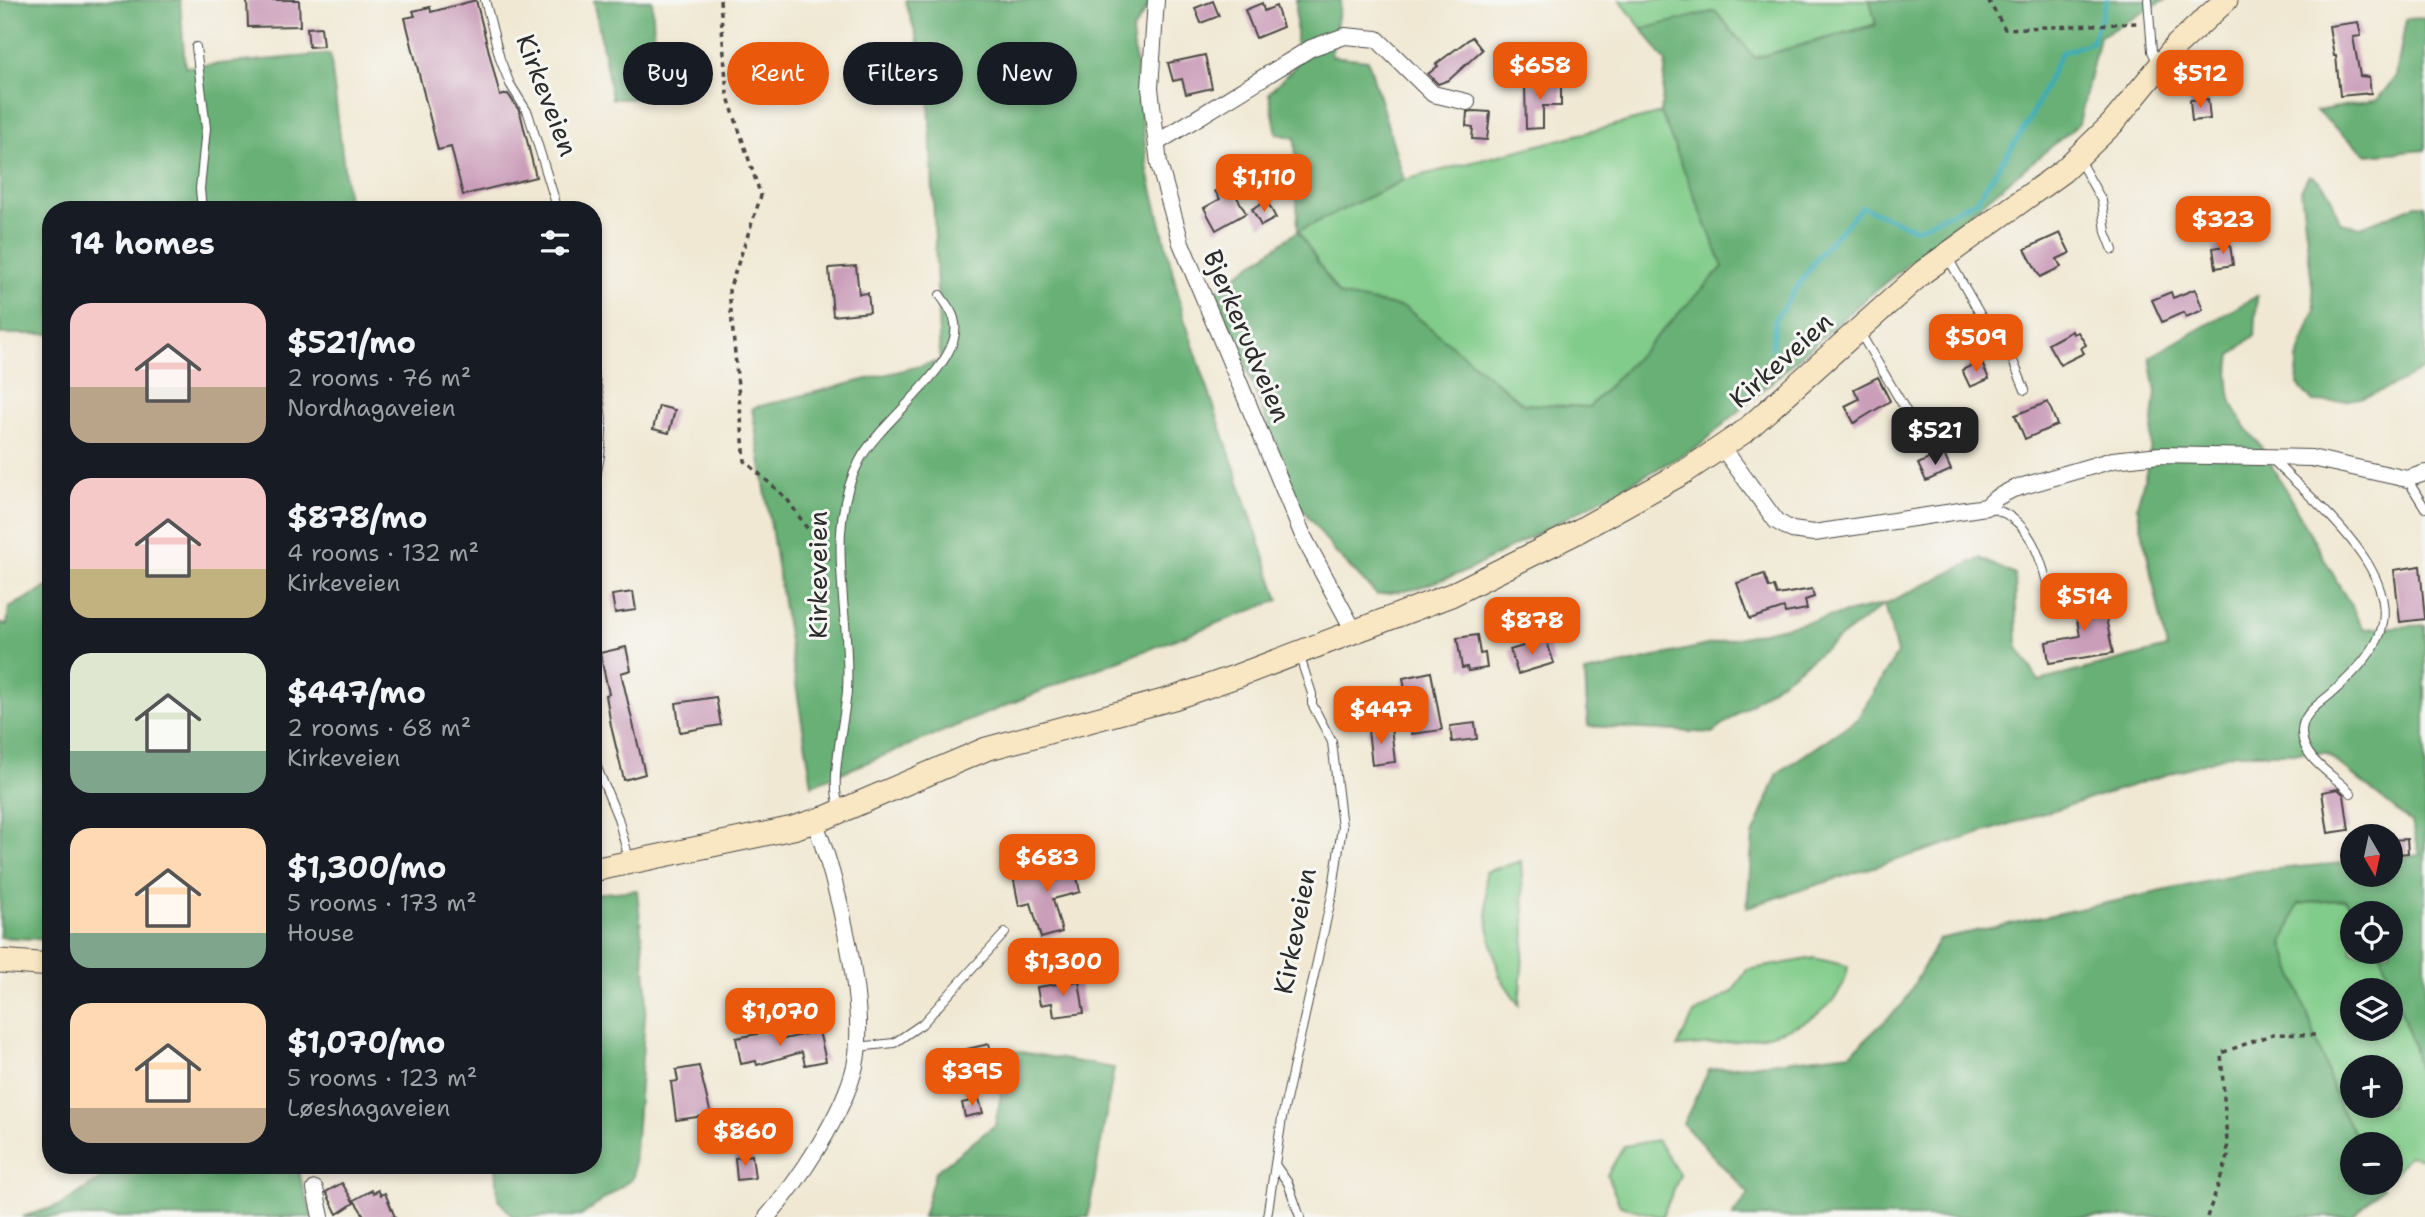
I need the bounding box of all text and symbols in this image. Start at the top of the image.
street label: Kirkeveien [508,29,587,161]
chip: Buy [623,42,713,105]
chip: Rent [727,42,829,105]
chip: Filters [843,42,963,105]
chip: New [977,42,1077,105]
pin: $658 [1499,42,1581,102]
text: $658 [1509,50,1571,80]
pin: $512 [2159,50,2241,110]
text: $512 [2172,58,2228,88]
pin: $1,110 [1207,154,1321,214]
text: $1,110 [1232,162,1296,192]
pin: $323 [2182,196,2264,256]
text: $323 [2192,204,2254,234]
text: 14 homes [70,223,215,264]
icon: filters [536,224,574,262]
street label: Bjerkerudveien [1195,244,1300,427]
street label: Kirkeveien [1721,304,1840,415]
pin: $509 [1935,314,2017,374]
text: $521/mo [287,322,416,363]
text: $509 [1945,322,2007,352]
icon: home [126,331,210,415]
text: 2 rooms · 76 m² [287,363,471,393]
text: Nordhagaveien [287,393,456,423]
pin: $521 [1894,407,1976,467]
text: $521 [1907,415,1963,445]
text: $878/mo [287,497,428,538]
icon: home [126,506,210,590]
street label: Kirkeveien [800,511,835,639]
text: 4 rooms · 132 m² [287,538,479,568]
text: Kirkeveien [287,568,400,598]
pin: $514 [2043,574,2125,633]
text: $514 [2056,581,2112,611]
pin: $878 [1491,598,1573,657]
text: $878 [1500,605,1564,635]
text: $447/mo [287,672,426,713]
icon: home [126,681,210,765]
pin: $447 [1340,686,1422,746]
text: $447 [1350,694,1412,724]
text: 2 rooms · 68 m² [287,713,471,743]
text: Kirkeveien [287,743,400,773]
north arrow [2340,824,2403,887]
map controls [2340,824,2403,1195]
pin: $683 [1006,834,1088,894]
text: $683 [1015,842,1079,872]
text: $1,300/mo [287,847,447,888]
icon: home [126,856,210,940]
street label: Kirkeveien [1265,865,1324,997]
text: 5 rooms · 173 m² [287,888,477,918]
button: locate [2340,901,2403,964]
text: House [287,918,355,948]
pin: $1,300 [1006,939,1120,998]
text: $1,300 [1024,946,1102,976]
button: layers [2340,978,2403,1041]
pin: $1,070 [723,988,837,1048]
text: $1,070 [741,996,819,1026]
text: $1,070/mo [287,1022,445,1063]
icon: home [126,1031,210,1115]
pin: $395 [931,1048,1013,1108]
button: + [2340,1055,2403,1118]
text: $395 [941,1056,1003,1086]
text: 5 rooms · 123 m² [287,1063,477,1093]
text: Løeshagaveien [287,1093,450,1123]
pin: $860 [704,1108,786,1168]
text: $860 [713,1116,777,1146]
button: − [2340,1132,2403,1195]

